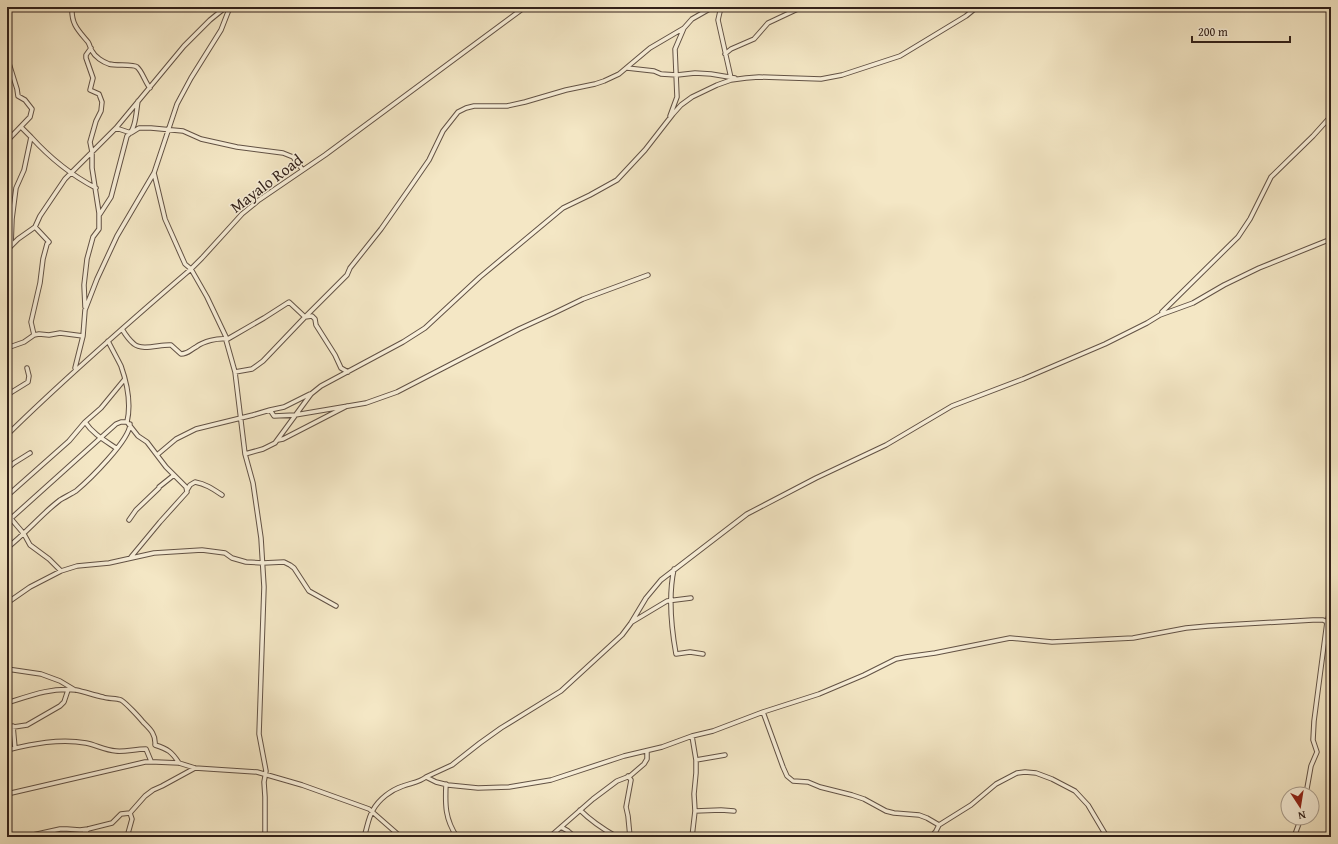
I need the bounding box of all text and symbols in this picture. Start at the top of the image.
scale bar [1192,18,1290,44]
text: 200 m [1198,23,1228,40]
street label: Mayalo Road [225,147,308,218]
north arrow [1280,786,1320,826]
text: N [1296,807,1307,825]

